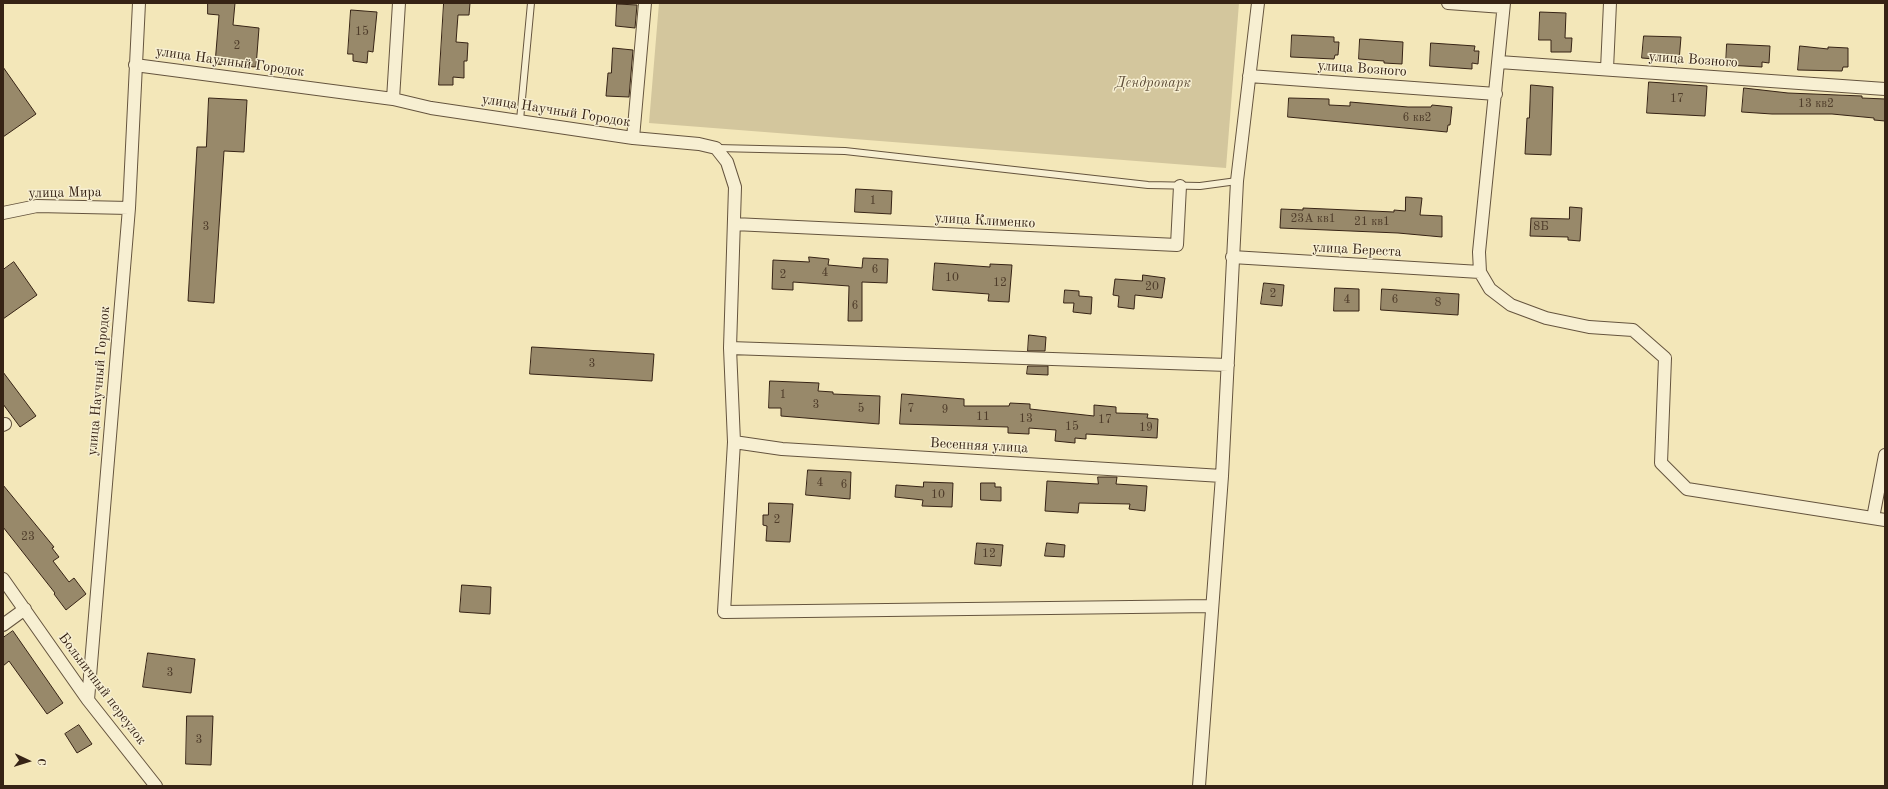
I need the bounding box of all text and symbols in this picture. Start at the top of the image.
house number: 15 [355,25,369,39]
house number: 2 [234,39,240,53]
street label: улица Научный Городок [154,43,306,81]
street label: улица Возного [1648,49,1738,71]
street label: улица Возного [1317,58,1407,80]
park label: Дендропарк [1115,75,1191,91]
street label: улица Научный Городок [481,91,631,131]
house number: 17 [1670,92,1684,106]
house number: 13 кв2 [1798,97,1834,111]
house number: 6 кв2 [1402,111,1432,125]
street label: улица Мира [28,184,102,202]
house number: 1 [870,194,876,208]
street label: улица Клименко [934,210,1036,232]
house number: 23А кв1 [1290,212,1336,226]
house number: 21 кв1 [1354,215,1390,229]
house number: 3 [203,220,209,234]
house number: 8Б [1533,220,1549,234]
street label: улица Береста [1312,239,1402,261]
house number: 6 [872,263,878,277]
house number: 4 [822,266,828,280]
house number: 2 [780,268,786,282]
house number: 10 [945,271,959,285]
house number: 12 [993,276,1007,290]
house number: 20 [1145,280,1159,294]
house number: 2 [1270,287,1276,301]
house number: 4 [1344,293,1350,307]
house number: 6 [1392,293,1398,307]
house number: 8 [1435,296,1441,310]
house number: 6 [852,299,858,313]
street label: улица Научный Городок [84,305,114,457]
house number: 3 [589,357,595,371]
house number: 1 [780,388,786,402]
house number: 3 [813,398,819,412]
house number: 5 [858,402,864,416]
house number: 7 [908,402,914,416]
house number: 9 [942,403,948,417]
house number: 11 [976,410,990,424]
house number: 13 [1019,412,1033,426]
house number: 17 [1098,413,1112,427]
house number: 15 [1065,420,1079,434]
house number: 19 [1139,421,1153,435]
street label: Весенняя улица [929,435,1029,457]
house number: 4 [817,476,823,490]
house number: 6 [841,478,847,492]
house number: 10 [931,488,945,502]
house number: 2 [774,513,780,527]
house number: 23 [21,530,35,544]
house number: 12 [982,547,996,561]
street label: Больничный переулок [54,630,150,748]
house number: 3 [167,666,173,680]
house number: 3 [196,733,202,747]
north arrow [8,741,48,781]
text: С [35,758,46,766]

